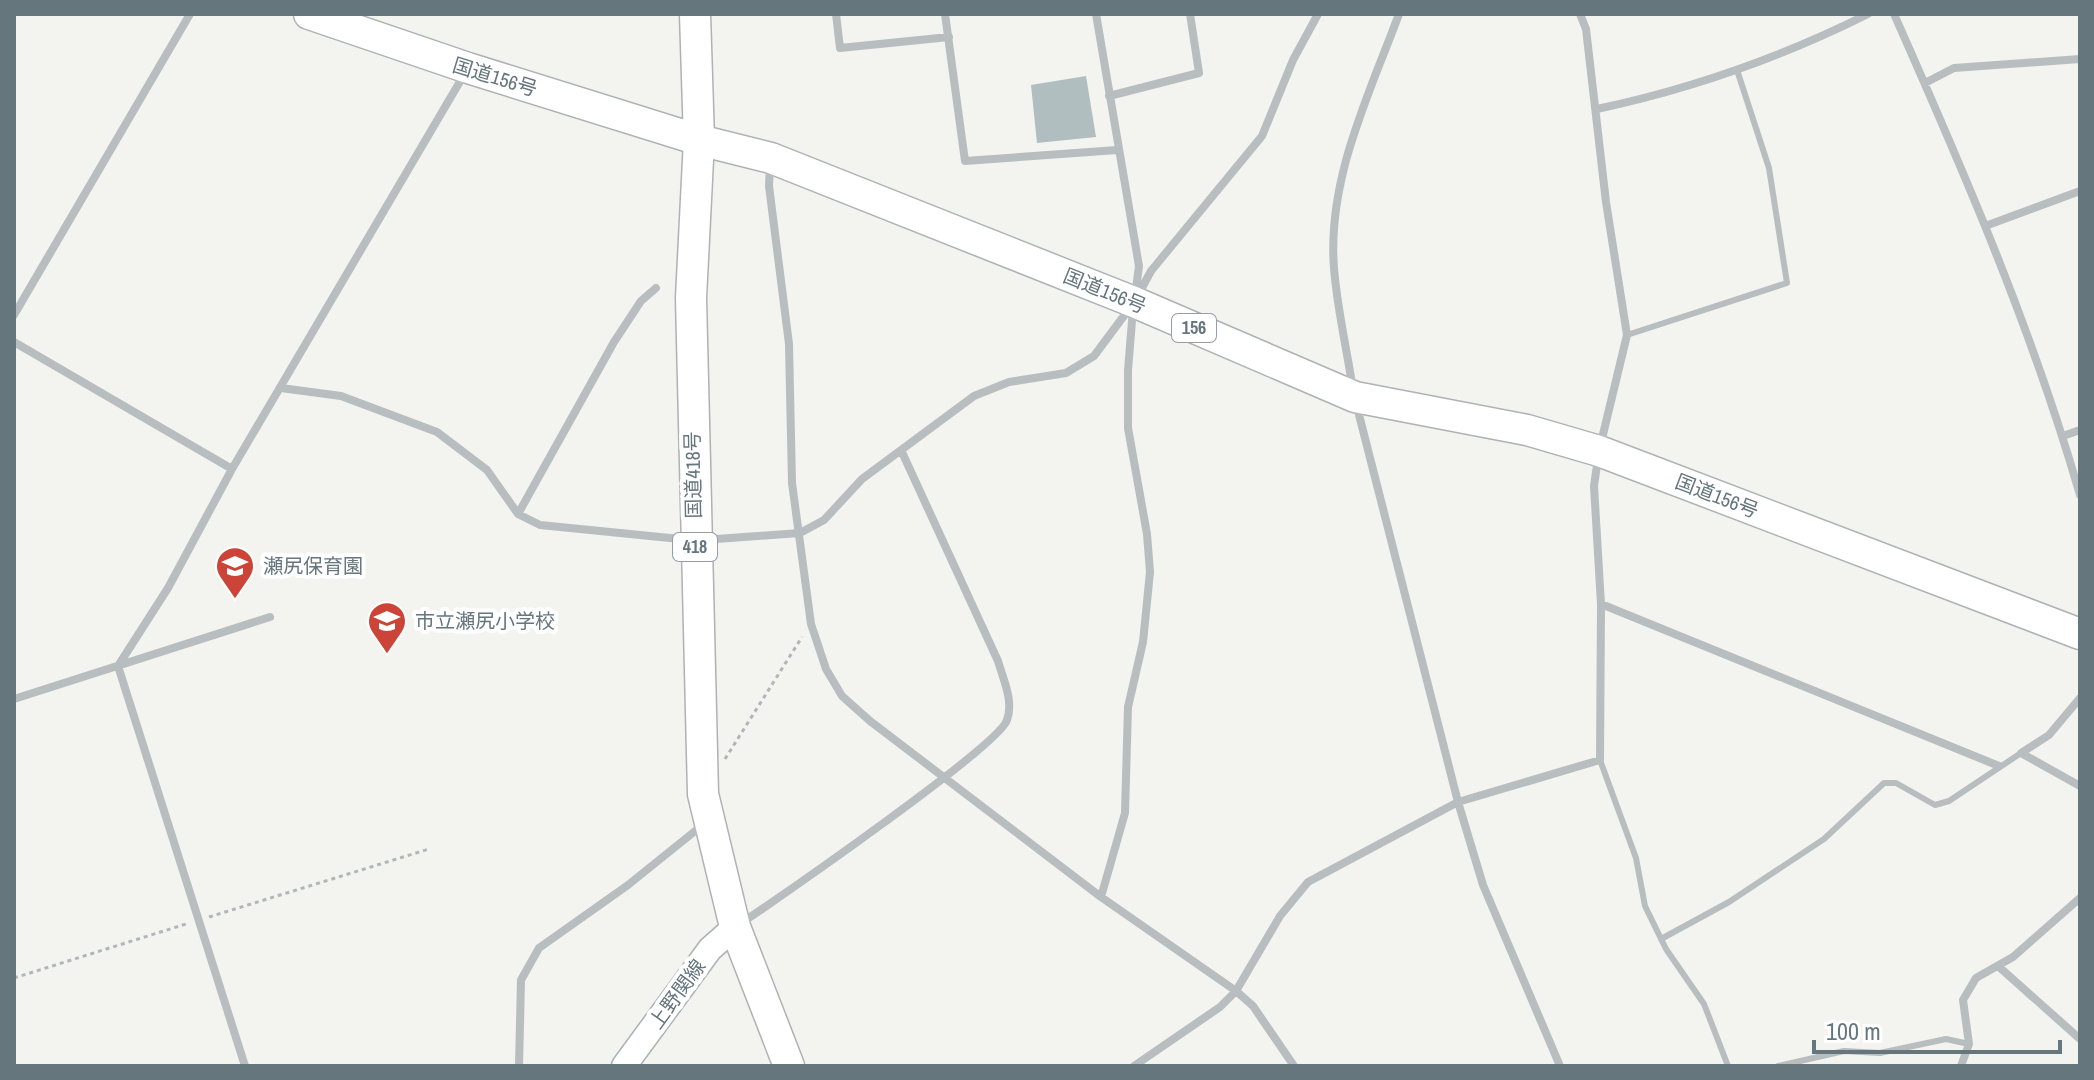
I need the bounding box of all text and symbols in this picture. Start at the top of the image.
street label: 国道156号 [449,51,541,102]
street label: 国道156号 [1060,262,1151,319]
road number: 156 [1172,314,1216,342]
street label: 国道418号 [678,431,707,519]
street label: 国道156号 [1672,467,1763,524]
road number: 418 [673,533,717,561]
school or university icon: 瀬尻保育園 [214,545,256,600]
place label: 瀬尻保育園 [263,552,363,579]
school or university icon: 市立瀬尻小学校 [366,600,408,655]
place label: 市立瀬尻小学校 [415,607,555,634]
street label: 上野関線 [642,953,711,1034]
scale bar [1814,1004,2060,1054]
text: 100 m [1826,1015,1881,1047]

